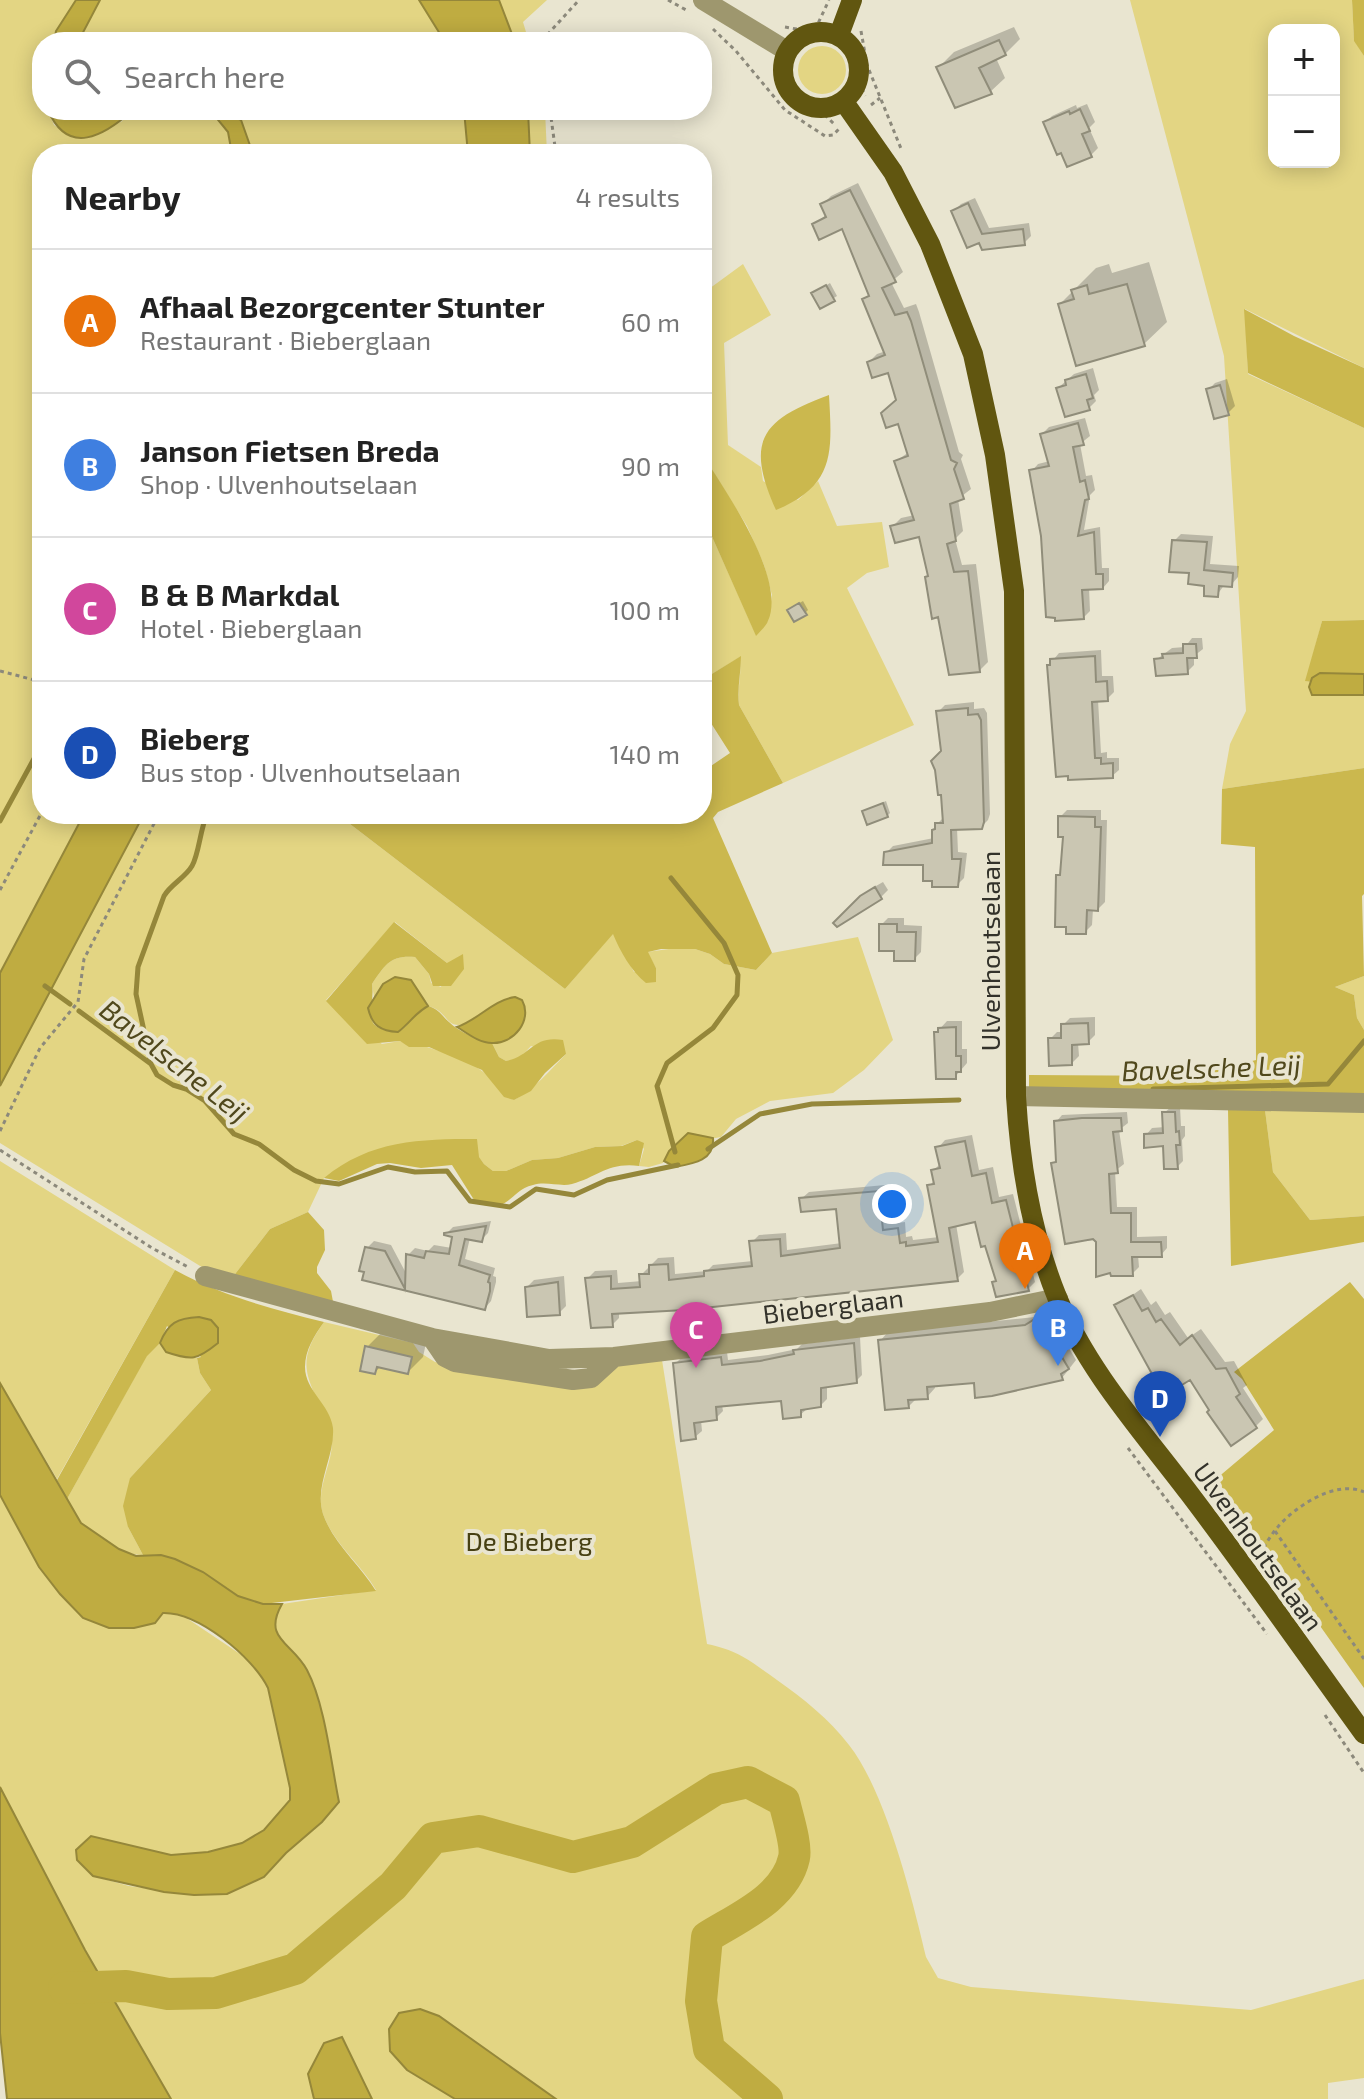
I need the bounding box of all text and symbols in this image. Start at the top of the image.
map controls [1268,24,1340,168]
button: + [1268,24,1340,96]
search box [32,32,712,120]
icon: search [60,54,104,98]
text: Search here [124,58,285,94]
button: − [1268,96,1340,168]
text: Nearby [64,176,181,217]
text: 4 results [575,181,680,212]
text: Afhaal Bezorgcenter Stunter [140,288,544,324]
text: A [82,306,98,337]
text: 60 m [621,306,680,337]
text: Restaurant · Bieberglaan [140,324,431,355]
text: Janson Fietsen Breda [140,432,440,468]
text: B [82,450,98,481]
text: 90 m [621,450,680,481]
text: Shop · Ulvenhoutselaan [140,468,418,499]
text: B & B Markdal [140,576,339,612]
text: C [82,594,98,625]
text: 100 m [610,594,680,625]
text: Hotel · Bieberglaan [140,612,362,643]
text: Bieberg [140,720,249,756]
text: D [81,738,99,769]
text: 140 m [609,738,680,769]
text: Bus stop · Ulvenhoutselaan [140,756,461,787]
street label: Ulvenhoutselaan [974,851,1005,1051]
water label: Bavelsche Leij [94,991,256,1129]
water label: Bavelsche Leij [1121,1047,1301,1087]
your location [872,1184,912,1224]
pin: A [999,1223,1051,1289]
street label: Bieberglaan [761,1281,905,1329]
pin: B [1032,1300,1084,1366]
pin: C [670,1302,722,1368]
pin: D [1134,1371,1186,1437]
street label: Ulvenhoutselaan [1188,1456,1330,1636]
park label: De Bieberg [465,1525,593,1556]

